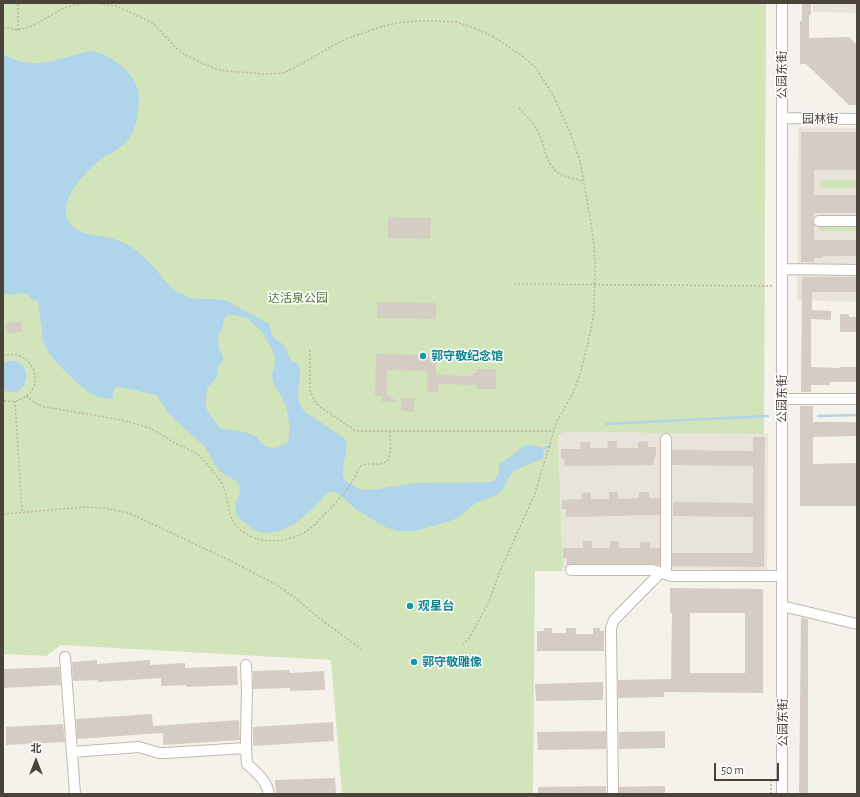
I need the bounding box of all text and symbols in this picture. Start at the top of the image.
street label: 公园东街 [775,51,789,99]
street label: 园林街 [802,112,838,126]
park label: 达活泉公园 [268,291,328,305]
place label: 郭守敬纪念馆 [431,349,503,363]
marker: 郭守敬纪念馆 [418,351,428,361]
street label: 公园东街 [775,375,789,423]
place label: 观星台 [418,599,454,613]
marker: 观星台 [405,601,415,611]
place label: 郭守敬雕像 [422,655,482,669]
marker: 郭守敬雕像 [409,657,419,667]
street label: 公园东街 [776,699,790,747]
north arrow [16,741,56,781]
text: 北 [31,743,42,754]
scale bar [716,755,781,781]
text: 50 m [721,764,744,776]

